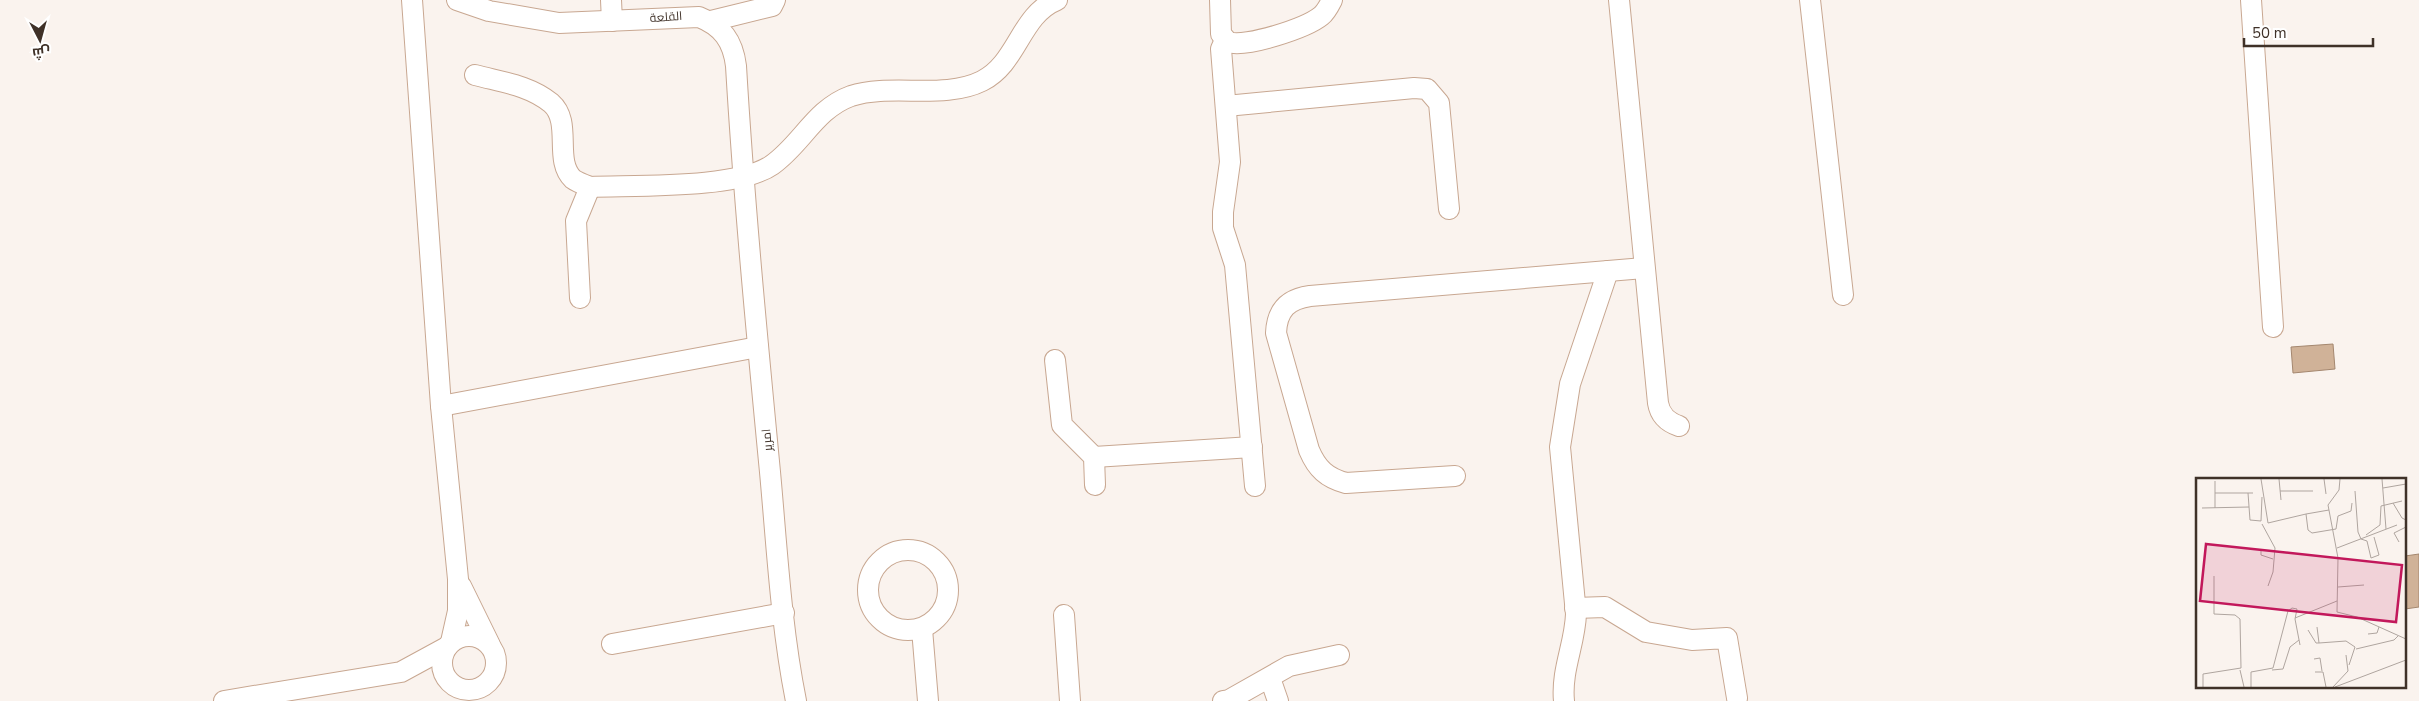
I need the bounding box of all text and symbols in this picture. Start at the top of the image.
street label: القلعة [649,8,683,26]
north arrow [15,15,65,65]
scale bar [2244,15,2373,47]
text: 50 m [2252,23,2287,43]
text: ش [31,42,51,63]
street label: امرير [758,428,776,453]
inset map [2196,478,2406,688]

